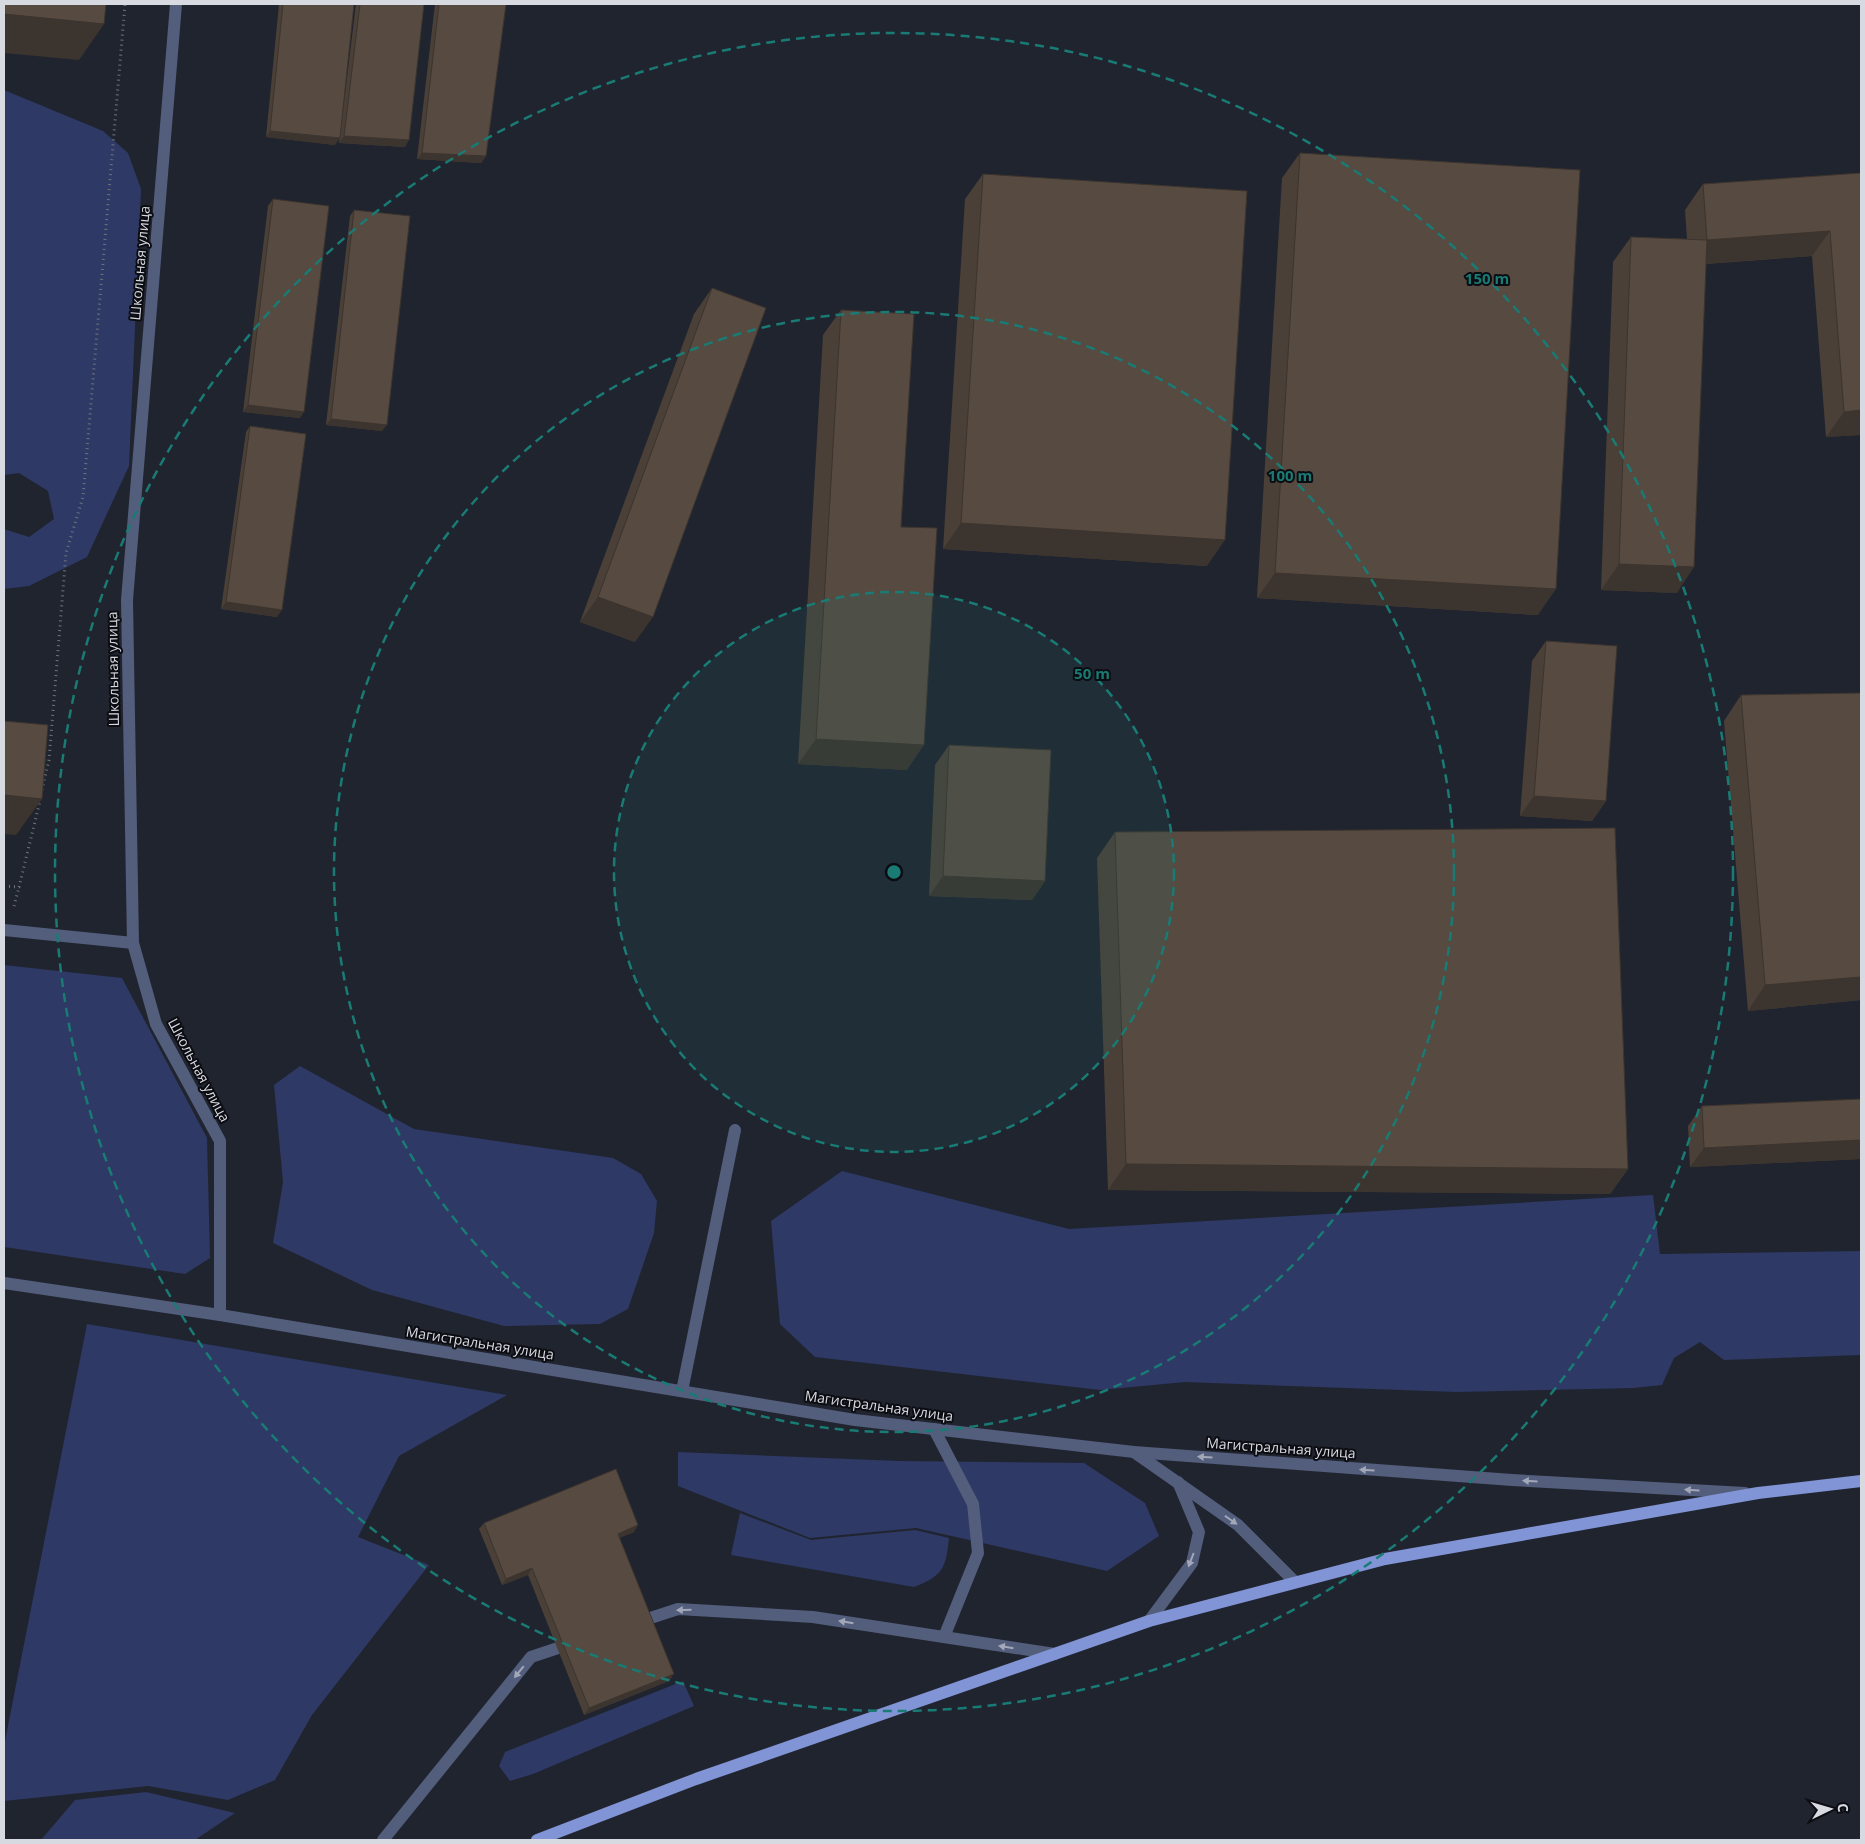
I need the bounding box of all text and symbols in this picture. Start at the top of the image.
street label: Школьная улица [125,205,154,321]
text: 150 m [1465,268,1509,288]
text: 100 m [1268,465,1312,485]
street label: Школьная улица [102,611,123,727]
text: 50 m [1074,663,1110,683]
centre of rings [885,863,903,881]
street label: Школьная улица [164,1015,235,1125]
street label: Магистральная улица [405,1321,556,1364]
street label: Магистральная улица [804,1386,955,1425]
street label: Магистральная улица [1206,1433,1356,1462]
one-way arrow [1197,1453,1213,1461]
one-way arrow [1359,1465,1375,1473]
one-way arrow [1521,1477,1537,1485]
one-way arrow [1684,1485,1700,1493]
one-way arrow [1224,1515,1238,1525]
one-way arrow [1187,1553,1195,1568]
one-way arrow [676,1606,692,1614]
one-way arrow [837,1618,853,1626]
one-way arrow [998,1642,1014,1650]
one-way arrow [513,1665,524,1678]
north arrow [1805,1784,1855,1834]
text: С [1834,1803,1853,1813]

